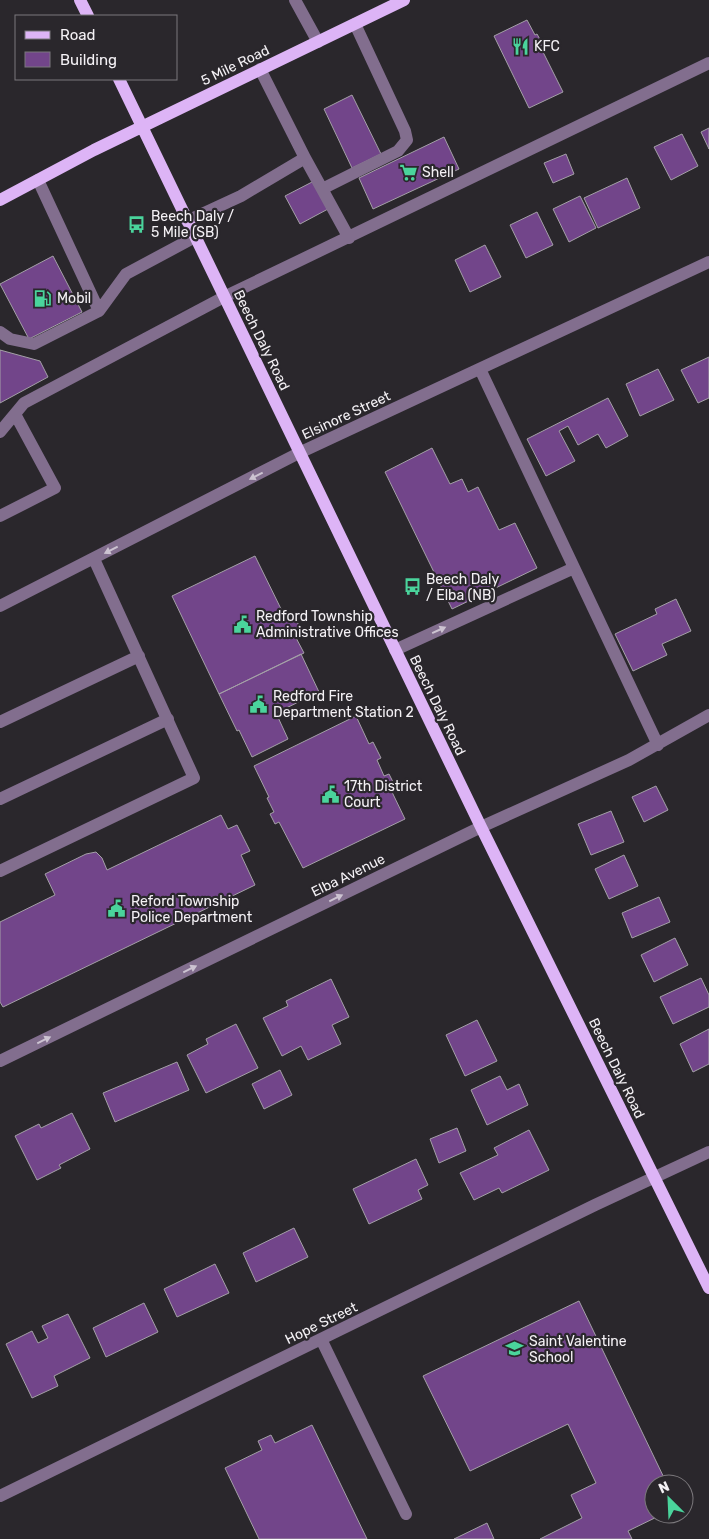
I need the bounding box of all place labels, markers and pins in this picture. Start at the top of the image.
restaurant icon: KFC [510,36,530,56]
place label: KFC [534,38,560,55]
supermarket icon: Shell [398,162,418,182]
place label: Shell [422,164,454,181]
place label: Beech Daly / 5 Mile (SB) [151,208,234,241]
bus stop icon: Beech Daly / 5 Mile (SB) [127,214,147,234]
fuel station icon: Mobil [33,288,53,308]
place label: Mobil [57,290,91,307]
place label: Beech Daly / Elba (NB) [426,571,499,604]
bus stop icon: Beech Daly / Elba (NB) [402,577,422,597]
place label: Redford Township Administrative Offices [256,608,399,641]
public building icon: Redford Township Administrative Offices [232,614,252,634]
place label: Redford Fire Department Station 2 [273,688,414,721]
public building icon: Redford Fire Department Station 2 [249,694,269,714]
place label: 17th District Court [344,778,423,811]
public building icon: 17th District Court [320,784,340,804]
place label: Reford Township Police Department [131,893,253,926]
public building icon: Reford Township Police Department [107,899,127,919]
place label: Saint Valentine School [529,1333,627,1366]
school or university icon: Saint Valentine School [505,1339,525,1359]

